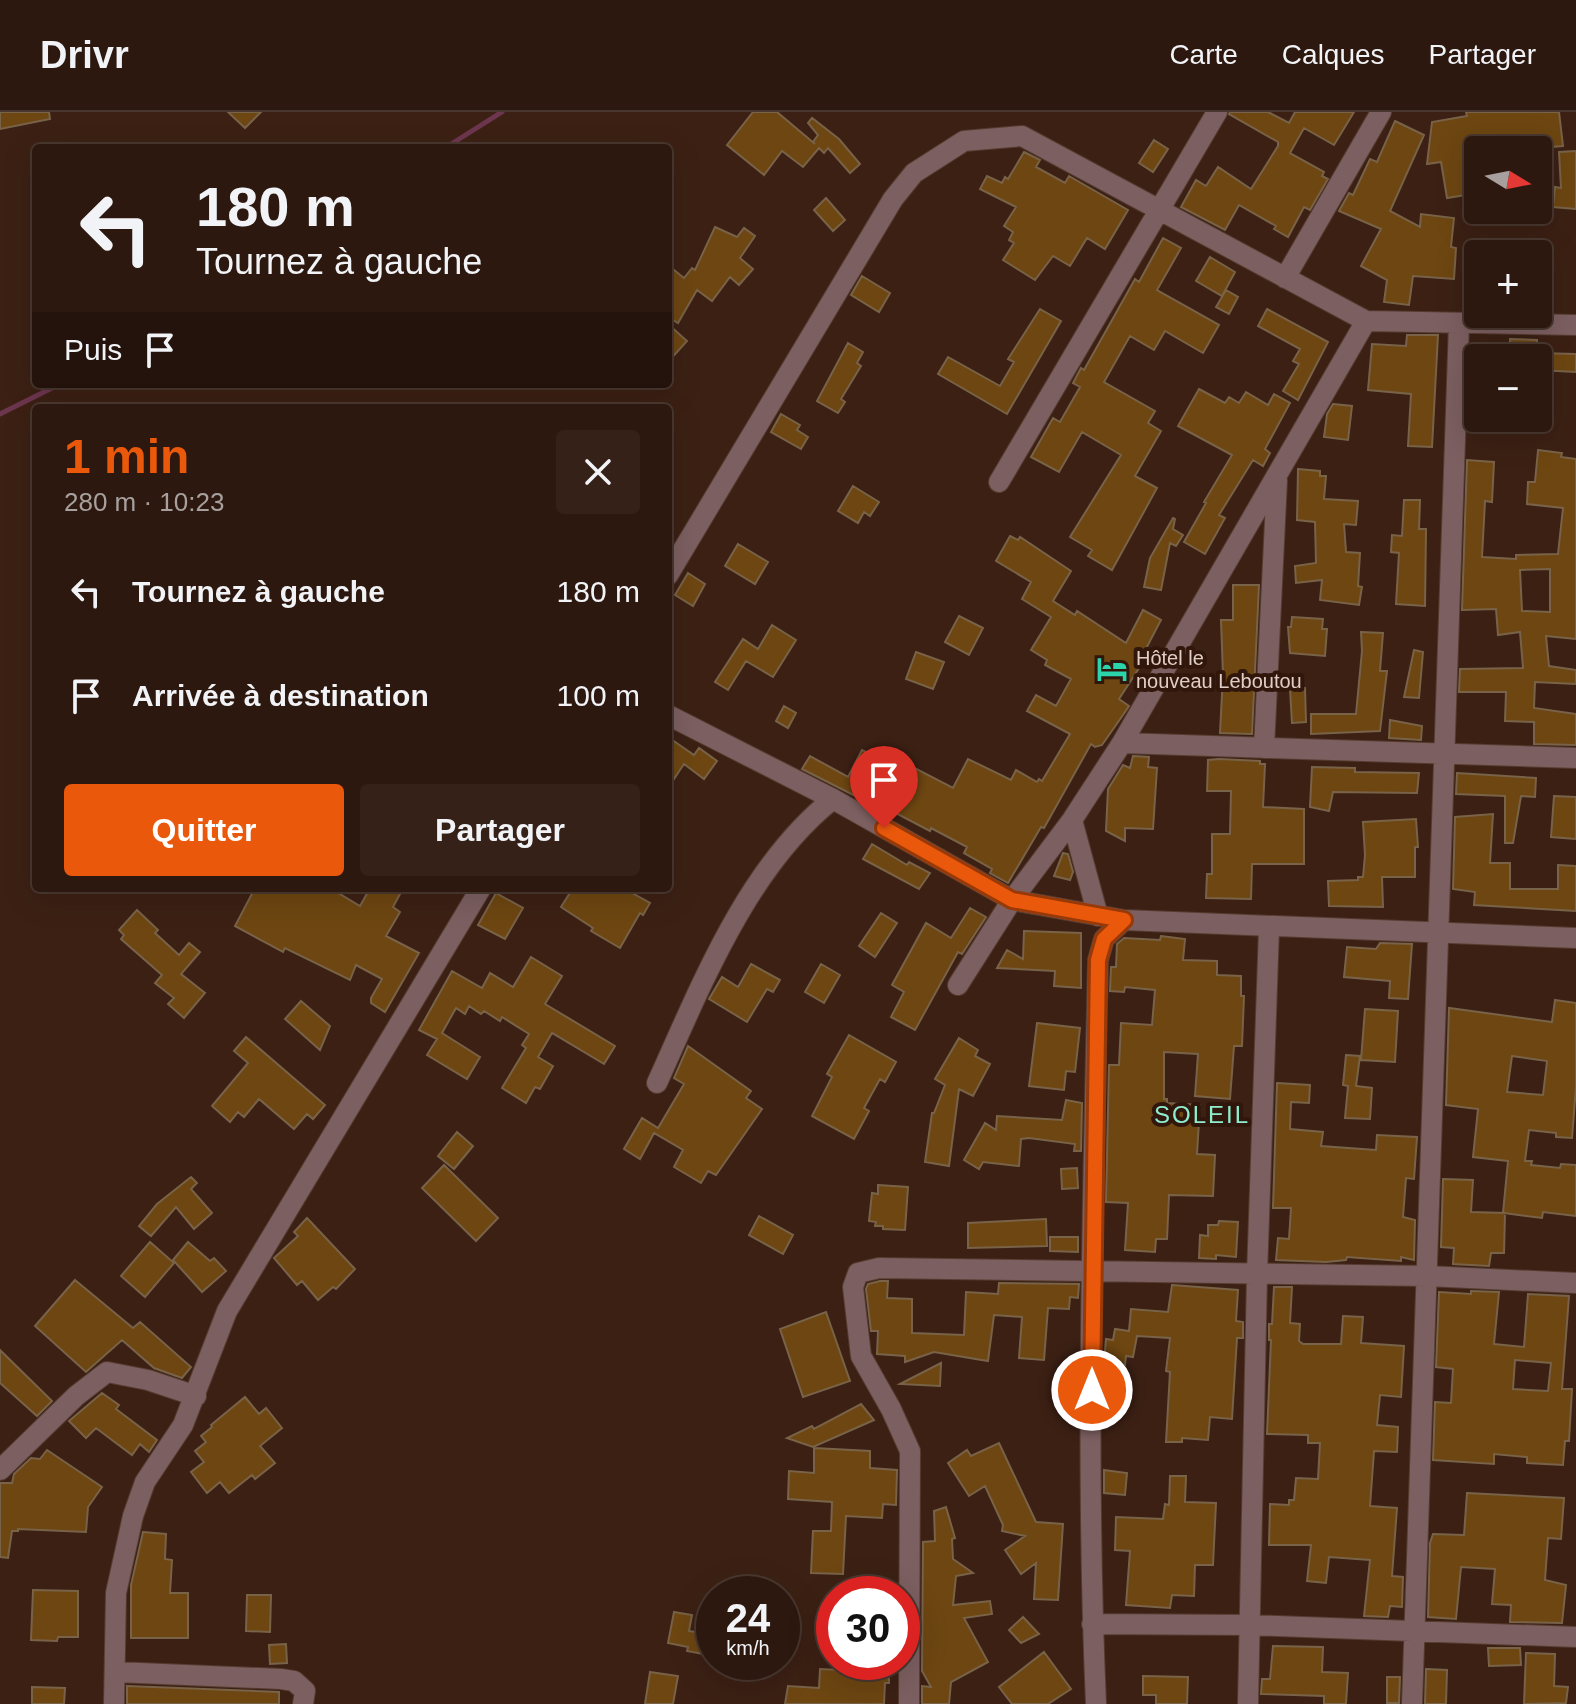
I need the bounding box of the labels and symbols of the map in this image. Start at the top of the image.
north arrow [1464,136,1552,224]
place label: Hôtel le nouveau Leboutou [1136,647,1302,692]
hotel icon: Hôtel le nouveau Leboutou [1095,652,1129,686]
pin [850,746,918,828]
district label: SOLEIL [1154,1101,1250,1128]
position arrow [1050,1348,1134,1432]
speed limit sign: 30 [816,1576,920,1680]

